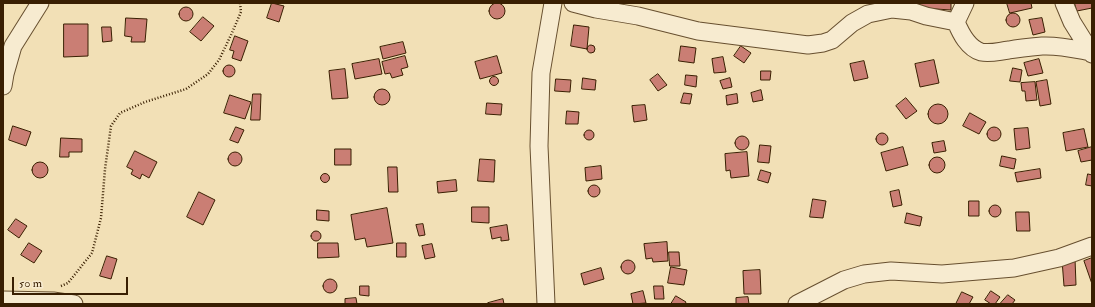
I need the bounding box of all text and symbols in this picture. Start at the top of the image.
scale bar [14,269,130,295]
text: 50 m [19,276,42,291]

